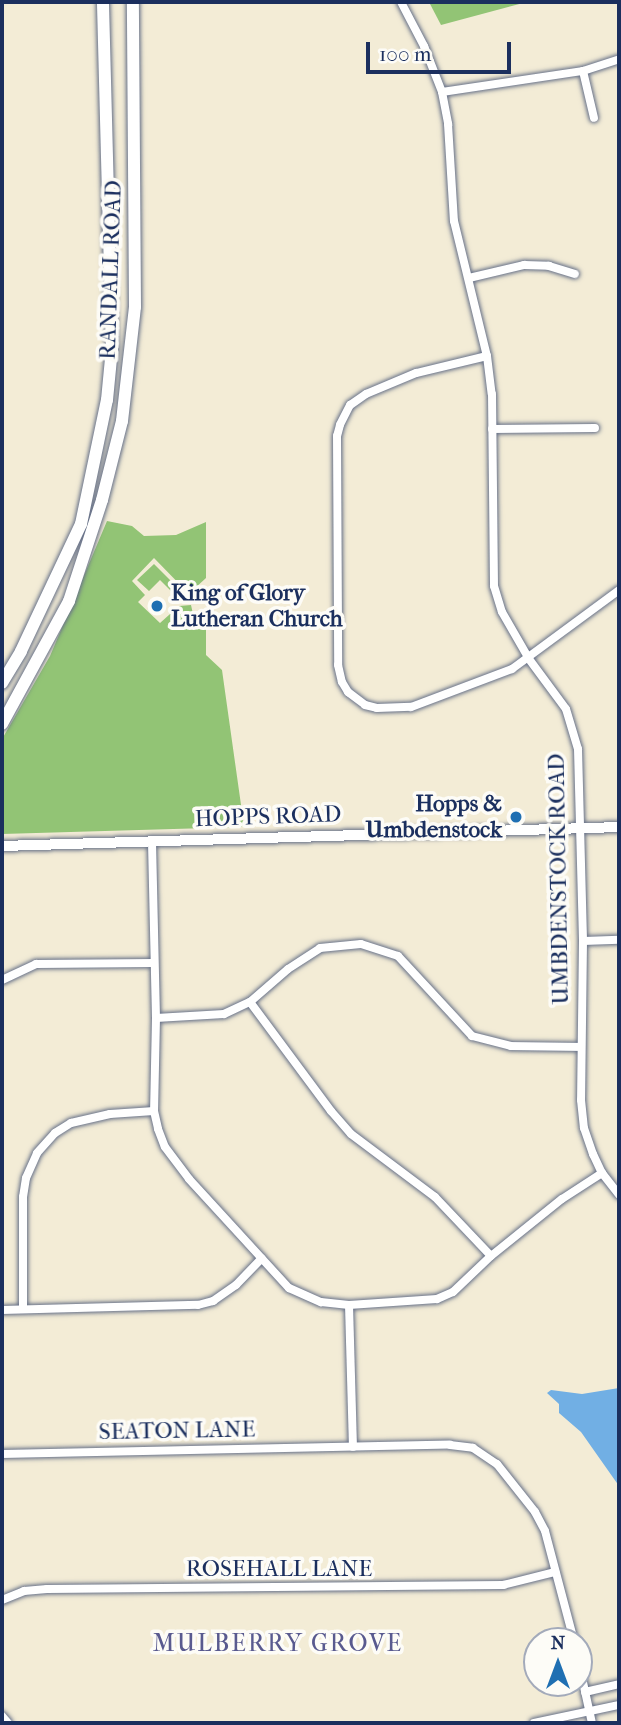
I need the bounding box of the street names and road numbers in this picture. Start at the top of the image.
street label: RANDALL ROAD [94,180,128,360]
street label: UMBDENSTOCK ROAD [543,753,575,1005]
street label: HOPPS ROAD [194,801,342,833]
street label: SEATON LANE [98,1416,256,1446]
street label: ROSEHALL LANE [186,1555,372,1583]

